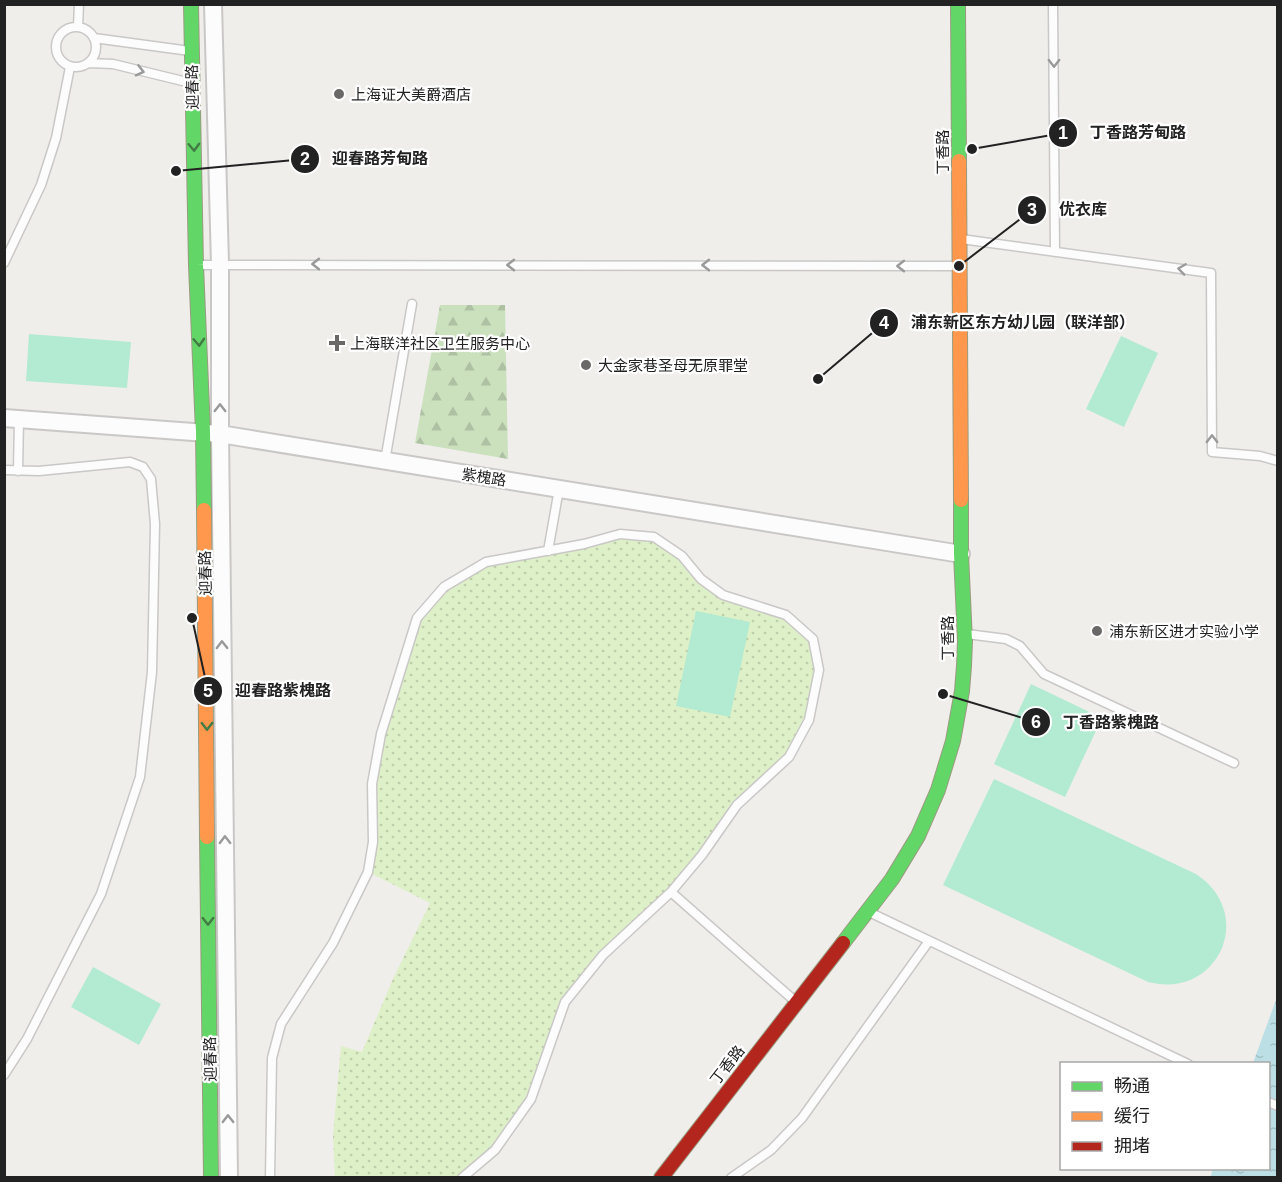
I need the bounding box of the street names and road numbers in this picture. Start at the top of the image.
street label: 迎春路 [183,64,201,110]
street label: 丁香路 [934,129,951,175]
street label: 紫槐路 [460,465,508,489]
street label: 迎春路 [196,550,214,596]
street label: 丁香路 [939,615,956,661]
street label: 迎春路 [201,1036,219,1082]
street label: 丁香路 [706,1042,748,1088]

